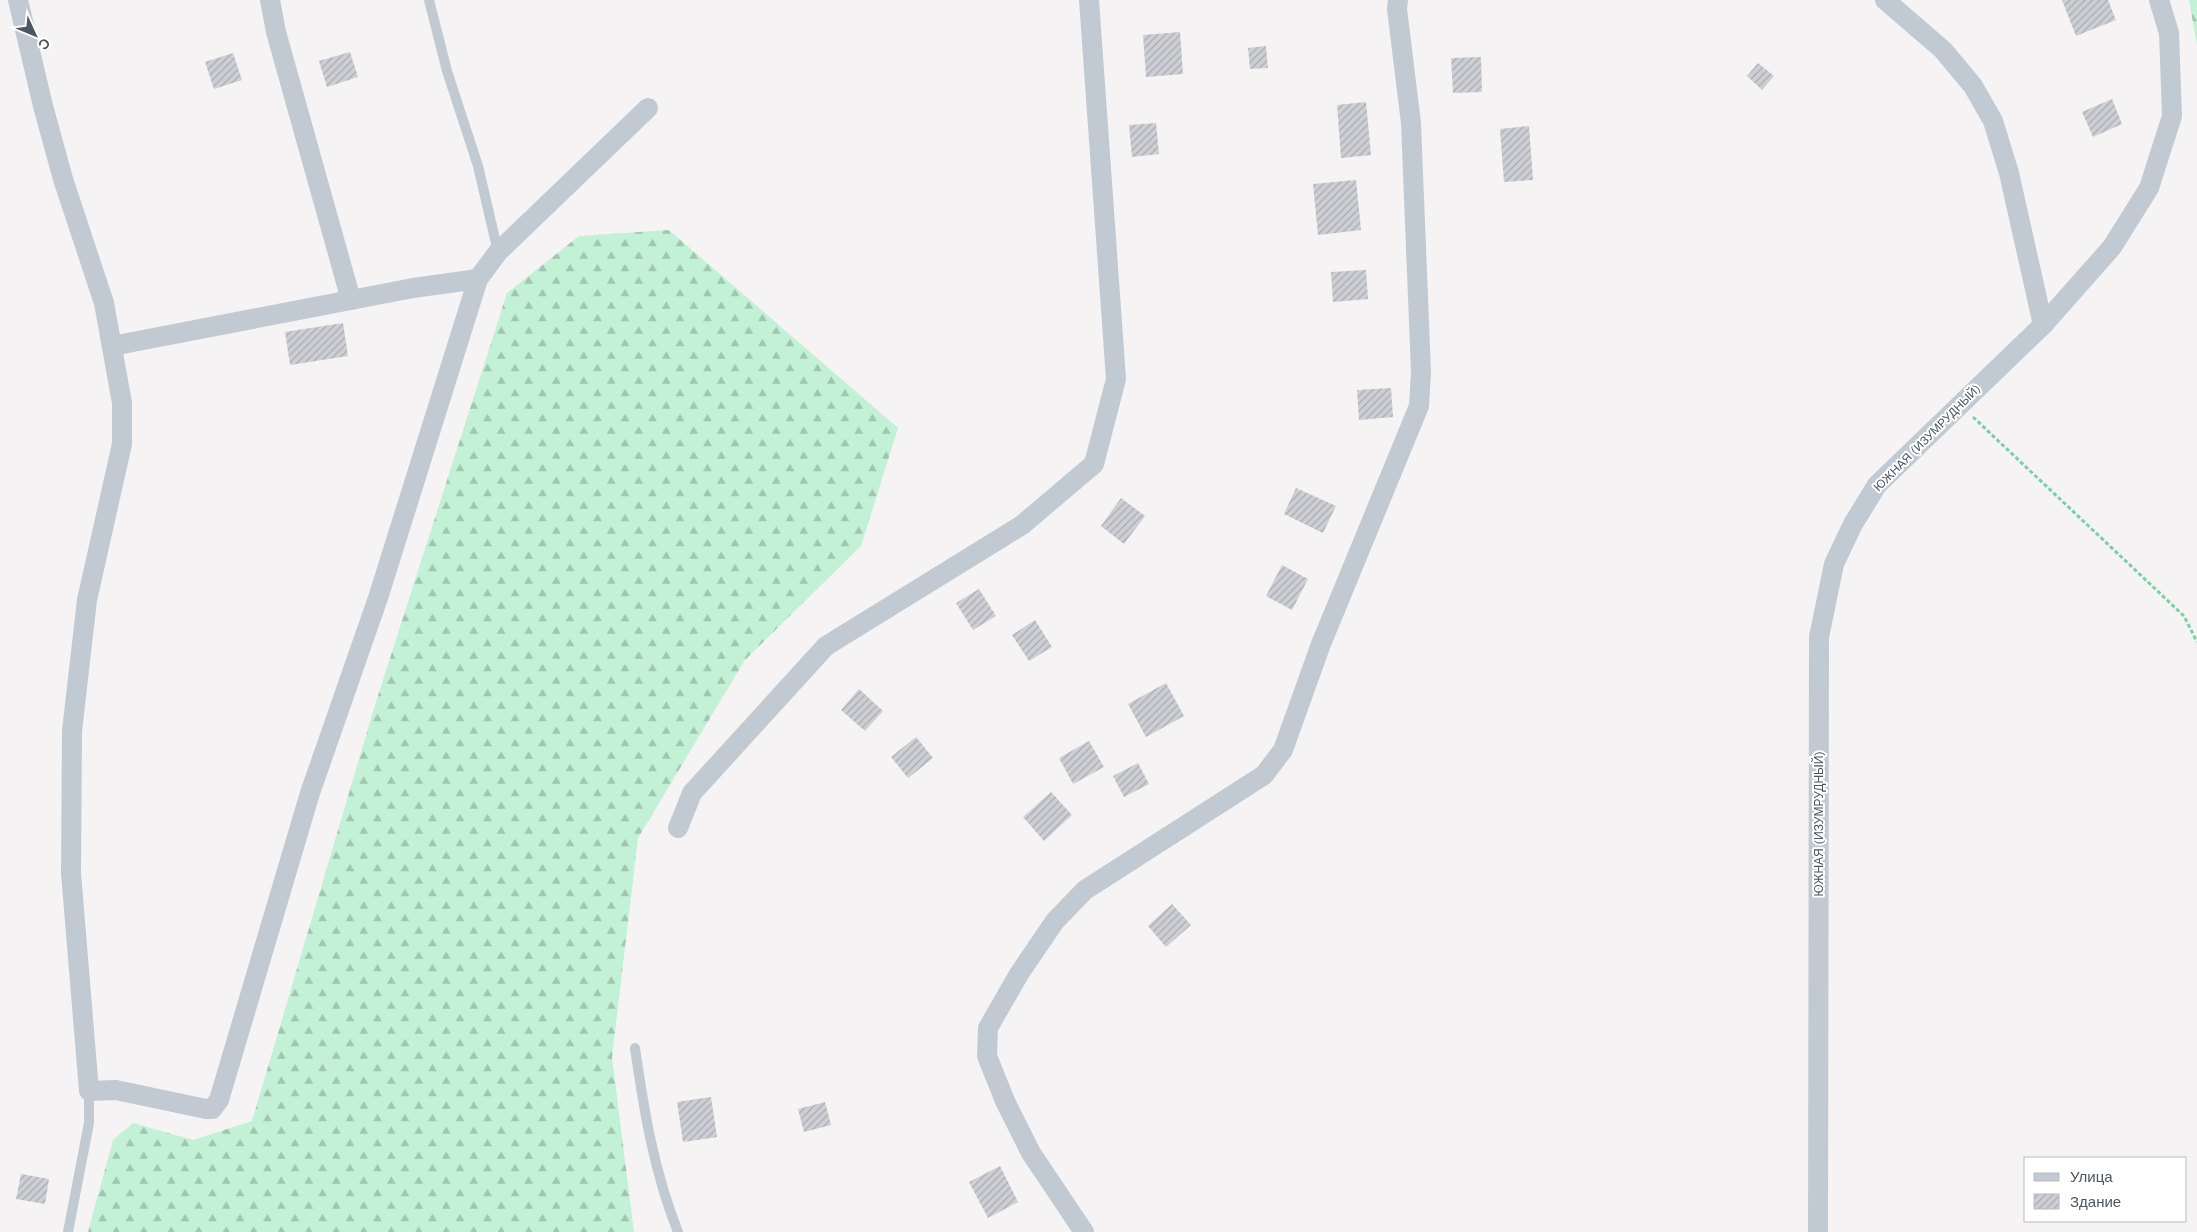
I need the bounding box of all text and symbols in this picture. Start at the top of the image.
north arrow [10,10,60,60]
text: С [35,35,54,53]
street label: ЮЖНАЯ (ИЗУМРУДНЫЙ) [1870,381,1983,494]
street label: ЮЖНАЯ (ИЗУМРУДНЫЙ) [1811,752,1826,897]
legend [2024,1157,2187,1222]
text: Улица [2070,1168,2113,1186]
text: Здание [2070,1193,2121,1211]

